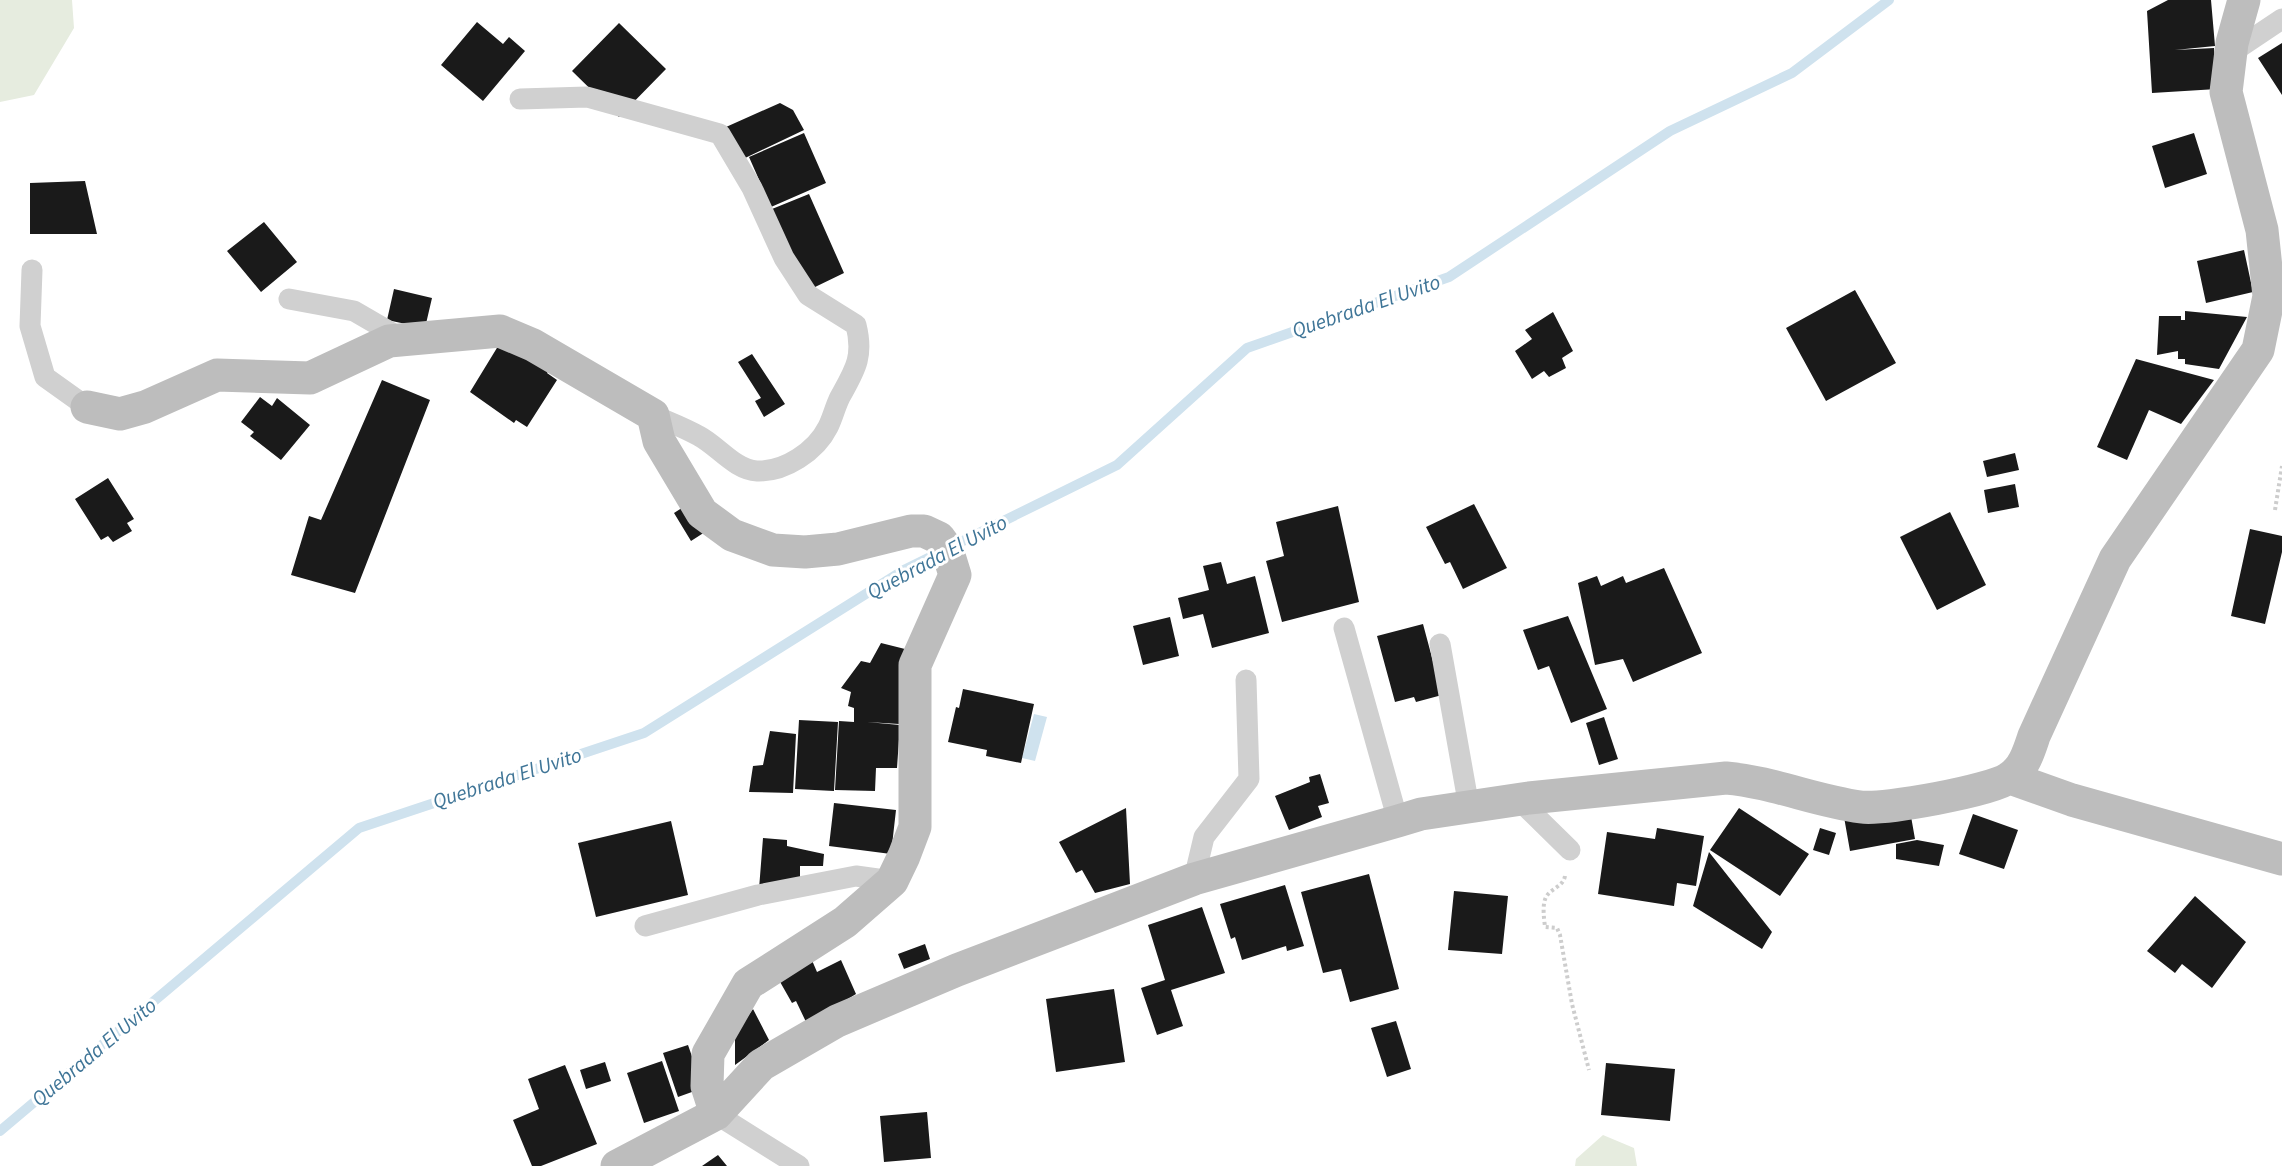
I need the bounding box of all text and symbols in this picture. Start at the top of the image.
water label: Quebrada El Uvito [1288,267,1444,345]
water label: Quebrada El Uvito [861,507,1013,607]
water label: Quebrada El Uvito [429,740,585,816]
water label: Quebrada El Uvito [25,991,163,1113]

